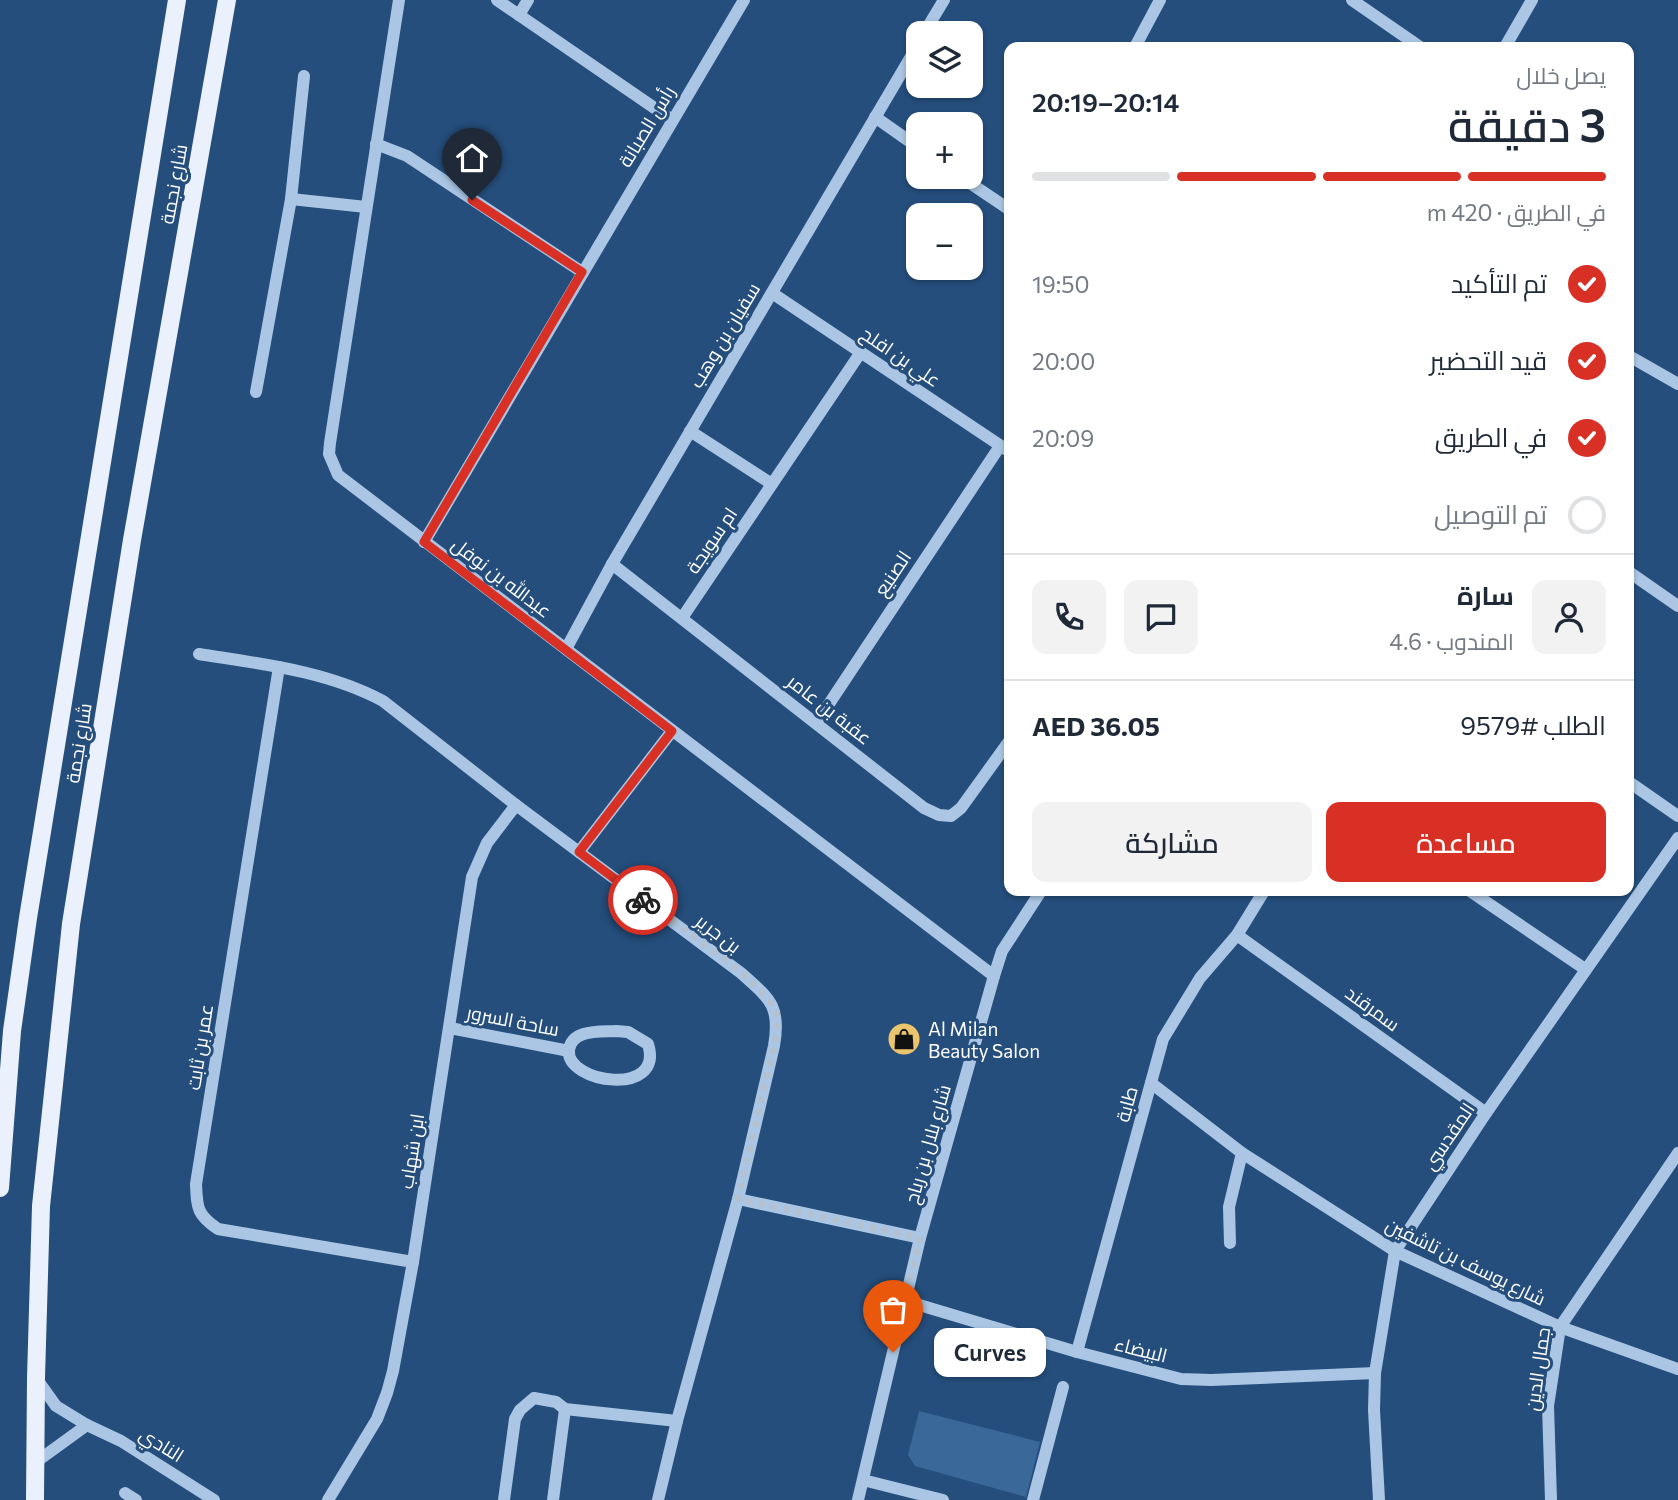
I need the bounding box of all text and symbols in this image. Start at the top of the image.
map controls [906,21,983,280]
button: layers [906,21,983,98]
text: يصل خلال [1516,61,1606,89]
street label: رأس الصبانة [613,81,680,171]
text: 20:14–20:19 [1032,86,1179,117]
text: 3 دقيقة [1448,95,1606,151]
button: + [906,112,983,189]
pin [442,128,502,200]
icon: home [453,139,491,177]
street label: شارع نجمة [155,142,194,226]
text: في الطريق · 420 m [1427,198,1606,226]
button: − [906,203,983,280]
icon: check [1568,265,1606,303]
text: تم التأكيد [1451,267,1547,298]
text: 19:50 [1032,270,1089,298]
street label: سفيان بن وهب [684,278,765,392]
street label: علي بن افلح [854,321,945,394]
icon: check [1568,342,1606,380]
text: قيد التحضير [1430,344,1547,375]
text: 20:00 [1032,347,1095,375]
icon: check [1568,419,1606,457]
text: في الطريق [1435,421,1547,452]
text: 20:09 [1032,424,1094,452]
text: تم التوصيل [1434,498,1547,529]
street label: ام سويجة [681,503,744,579]
street label: عبدالله بن نوفل [447,532,556,623]
street label: الصنيع [869,546,918,602]
text: سارة [1457,579,1514,610]
button: phone [1032,580,1106,654]
button: chat [1124,580,1198,654]
button: person [1532,580,1606,654]
text: المندوب · 4.6 [1389,627,1514,655]
street label: عقبة بن عامر [782,668,877,750]
street label: شارع نجمة [60,701,99,785]
text: الطلب #9579 [1460,709,1606,740]
text: AED 36.05 [1032,710,1160,741]
button: مشاركة [1032,802,1312,882]
button: مساعدة [1326,802,1606,882]
courier [608,865,678,935]
icon: bike [624,881,662,919]
street label: بن جرير [691,908,746,958]
street label: سمرقند [1341,981,1405,1036]
street label: ساحة السرور [464,1000,561,1041]
street label: عمر بن ثابت [181,1002,218,1092]
place label: Al Milan Beauty Salon [928,1017,1040,1062]
shop icon: Al Milan Beauty Salon [885,1020,923,1058]
street label: شارع بلال بن رباح [899,1082,958,1207]
street label: طابة [1110,1084,1142,1124]
street label: المقدسي [1417,1098,1482,1176]
street label: ابن شهاب [394,1112,429,1190]
street label: شارع يوسف بن تاشفين [1381,1212,1550,1312]
pin [863,1280,923,1352]
icon: bag [874,1291,912,1329]
street label: جمال الدين [1520,1326,1555,1412]
callout: Curves [935,1328,1047,1376]
street label: البيضاء [1112,1331,1170,1367]
text: Curves [954,1338,1026,1366]
street label: النادي [134,1422,188,1470]

